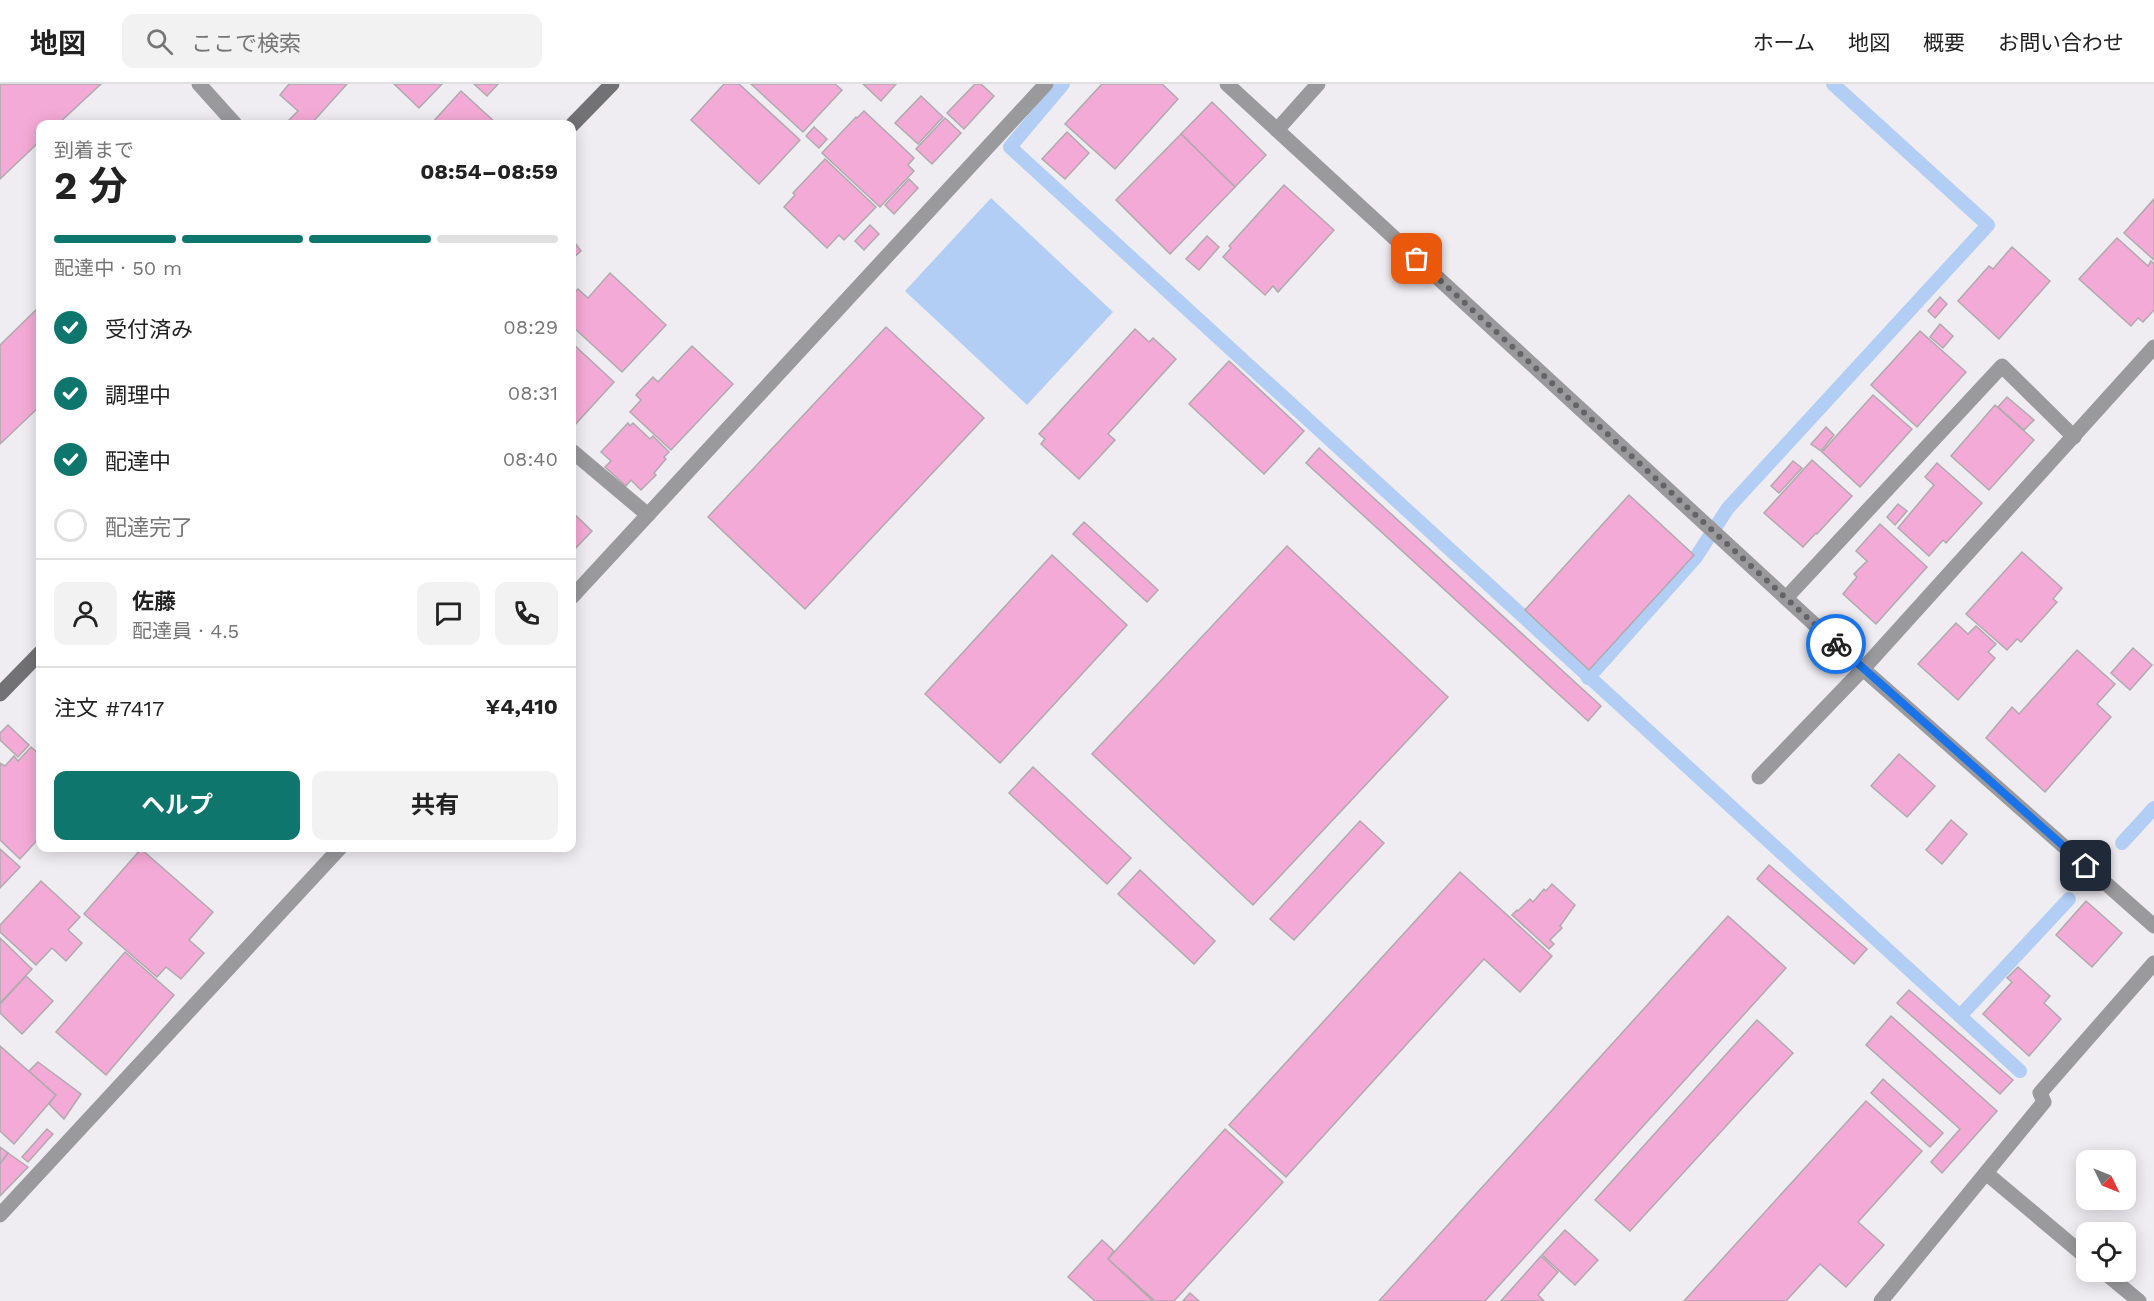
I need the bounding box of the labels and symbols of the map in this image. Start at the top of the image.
pin [1391,233,1442,284]
courier [1806,614,1866,674]
pin [2060,840,2111,891]
north arrow [2076,1150,2136,1210]

